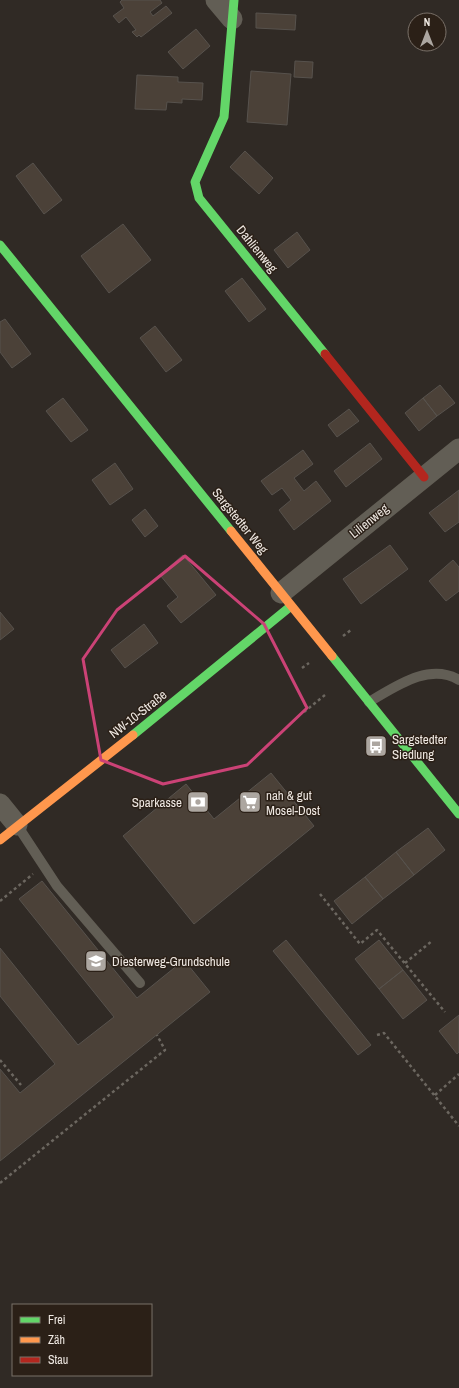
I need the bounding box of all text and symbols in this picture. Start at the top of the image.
north arrow [407,12,447,52]
text: N [424,15,430,29]
street label: Dahlienweg [233,222,281,276]
street label: Sargstedter Weg [208,485,272,557]
street label: Lilienweg [346,500,392,542]
street label: NW-10-Straße [106,686,170,742]
place label: Sargstedter Siedlung [392,731,448,763]
bus stop icon: Sargstedter Siedlung [363,733,389,759]
place label: nah & gut Mosel-Dost [266,787,320,819]
bank icon: Sparkasse [185,789,211,815]
supermarket icon: nah & gut Mosel-Dost [237,789,263,815]
place label: Sparkasse [132,794,182,811]
school or university icon: Diesterweg-Grundschule [83,948,109,974]
place label: Diesterweg-Grundschule [112,953,230,970]
legend [12,1304,152,1376]
text: Frei [48,1312,66,1328]
text: Zäh [48,1332,65,1348]
text: Stau [48,1352,68,1368]

